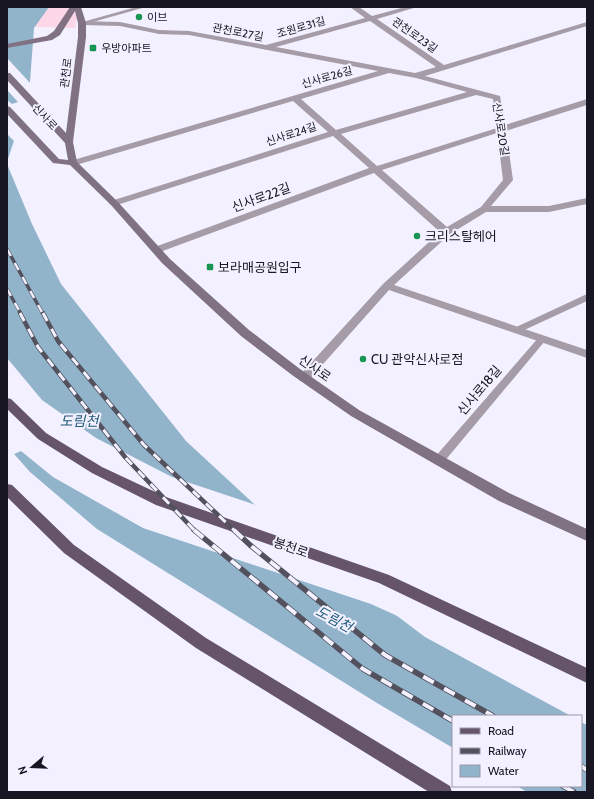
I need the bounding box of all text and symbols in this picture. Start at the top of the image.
place label: 이브 [147,10,167,24]
marker: 이브 [134,12,144,22]
street label: 조원로31길 [275,13,327,41]
street label: 관천로23길 [390,14,440,56]
street label: 관천로27길 [211,20,265,44]
place label: 우방아파트 [101,41,152,55]
marker: 우방아파트 [88,43,98,53]
street label: 관천로 [57,57,75,89]
street label: 신사로26길 [300,63,354,91]
street label: 신사로 [30,101,60,133]
street label: 신사로20길 [490,101,512,157]
street label: 신사로24길 [264,119,318,149]
street label: 신사로22길 [229,179,293,215]
place label: 크리스탈헤어 [425,228,497,244]
marker: 크리스탈헤어 [412,231,422,241]
place label: 보라매공원입구 [218,259,302,275]
marker: 보라매공원입구 [205,262,215,272]
street label: 신사로 [296,351,334,385]
place label: CU 관악신사로점 [371,351,463,367]
marker: CU 관악신사로점 [358,354,368,364]
street label: 신사로18길 [454,362,504,418]
water label: 도림천 [60,412,99,430]
street label: 봉천로 [271,534,311,560]
water label: 도림천 [313,602,356,637]
legend [452,715,582,787]
text: Road [488,723,514,738]
text: Railway [488,743,526,758]
north arrow [12,747,52,787]
text: Water [488,763,519,778]
text: N [15,764,30,776]

